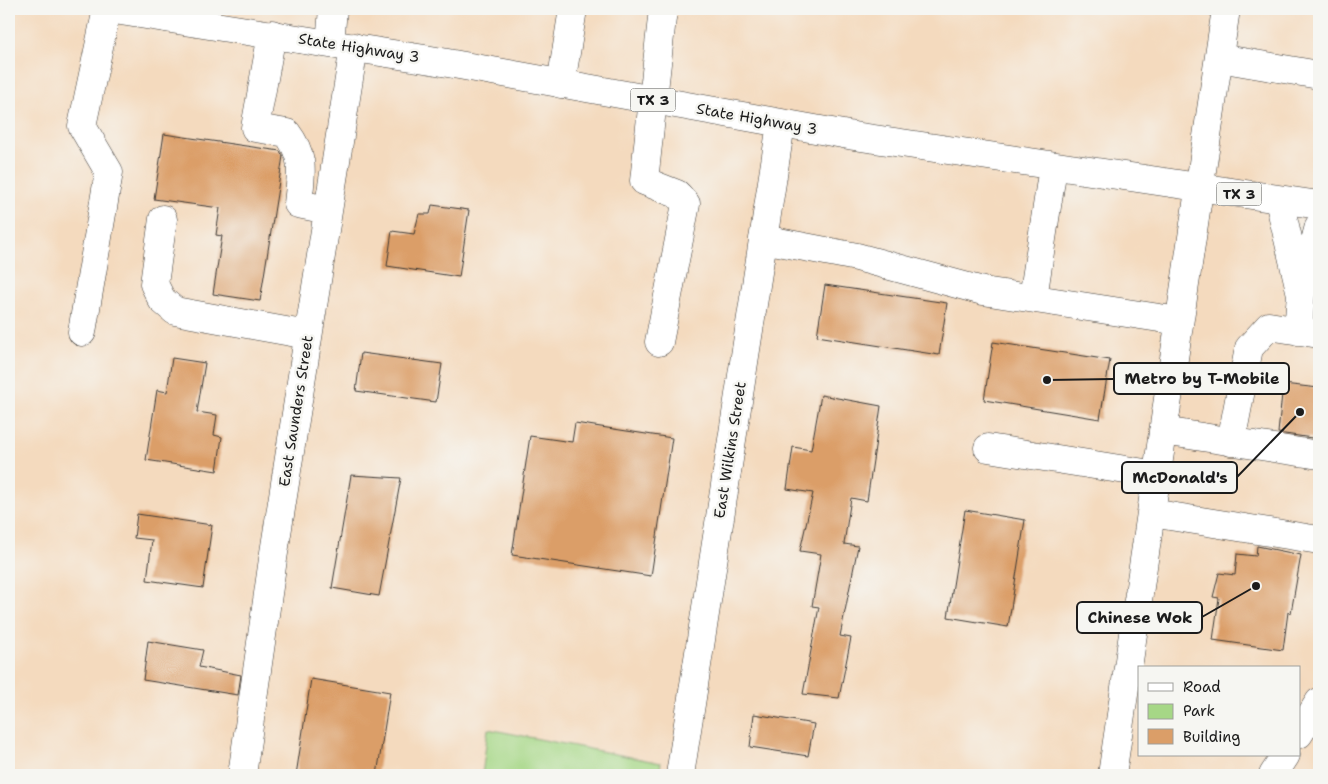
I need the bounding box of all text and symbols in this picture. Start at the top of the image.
street label: State Highway 3 [297,29,421,67]
road number: TX 3 [630,88,676,112]
street label: State Highway 3 [695,99,819,139]
road number: TX 3 [1216,182,1262,205]
street label: East Saunders Street [274,334,318,488]
callout: Metro by T-Mobile [1114,363,1289,394]
text: Metro by T-Mobile [1124,368,1280,389]
street label: East Wilkins Street [709,380,751,520]
callout: McDonald's [1122,462,1237,493]
text: McDonald's [1132,467,1228,488]
callout: Chinese Wok [1077,602,1202,633]
text: Chinese Wok [1088,607,1192,628]
legend [1138,666,1300,756]
text: Road [1183,677,1221,697]
text: Park [1183,701,1215,721]
text: Building [1183,727,1240,747]

